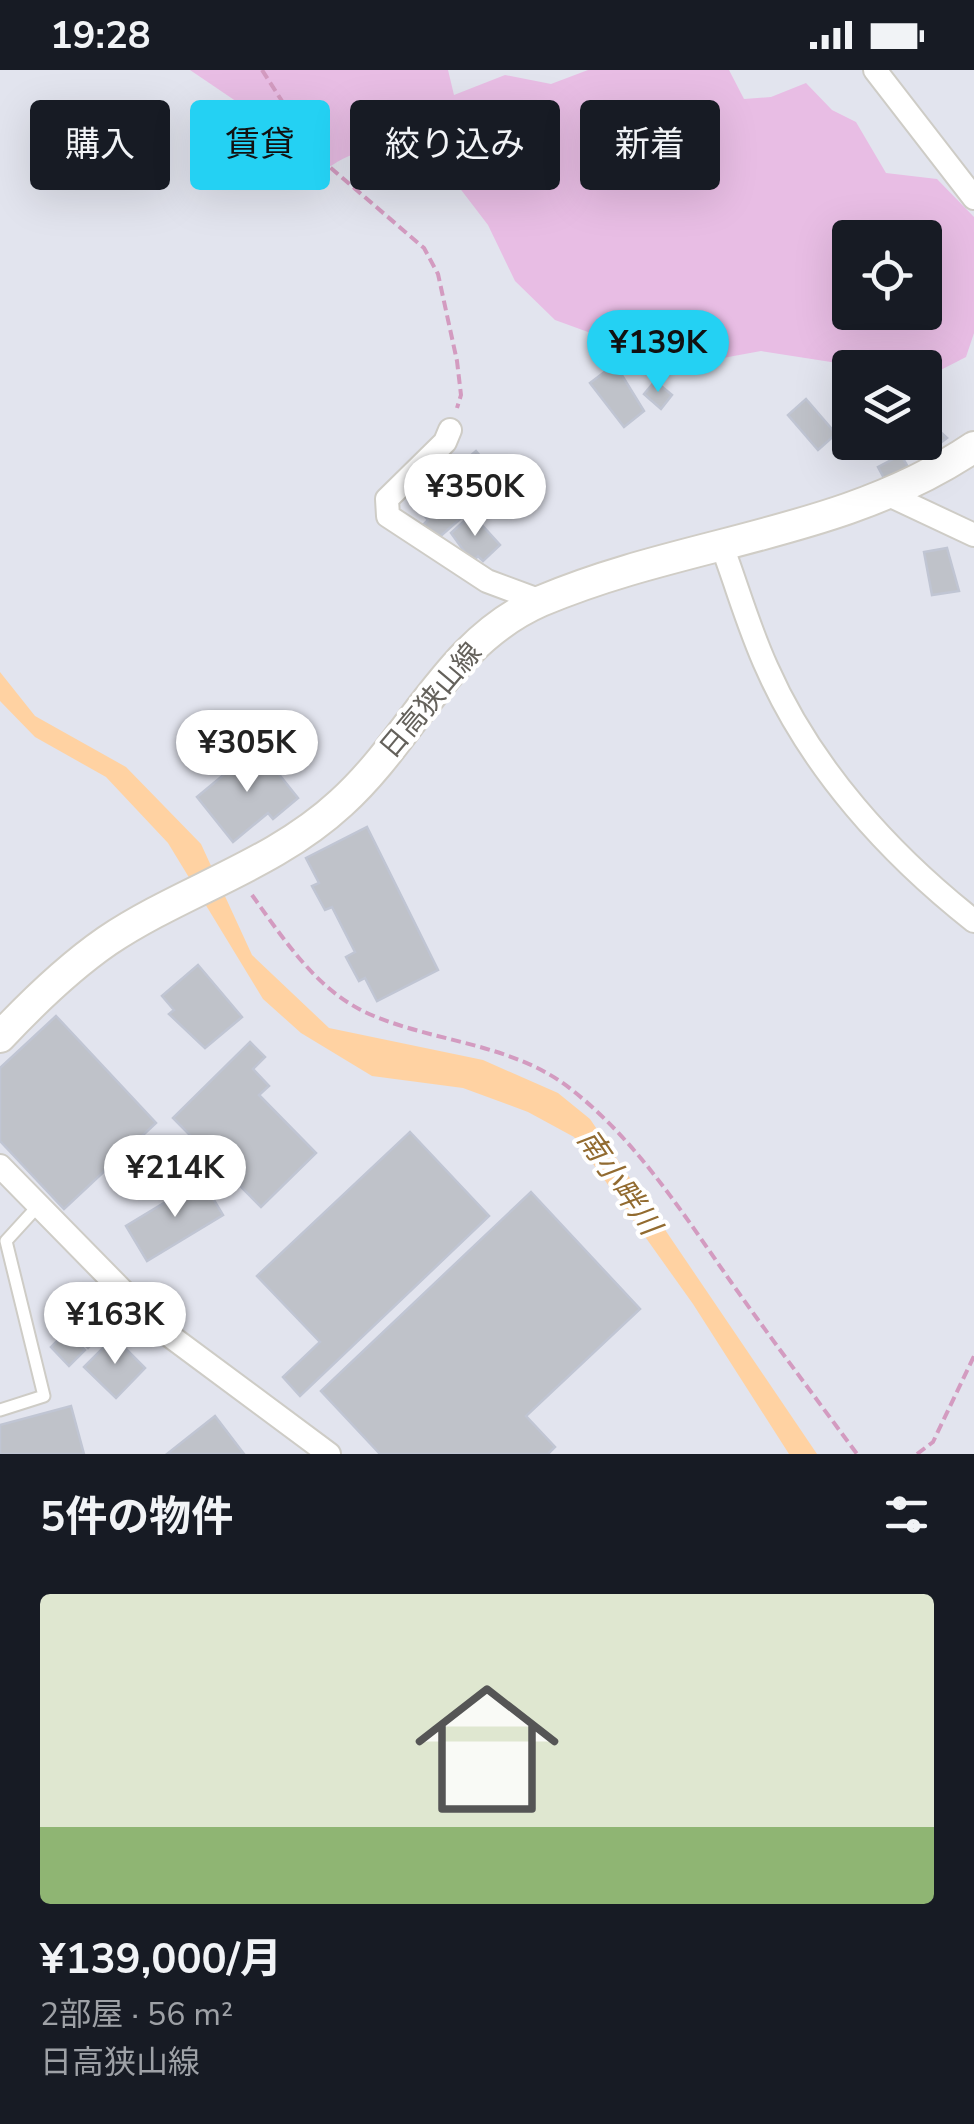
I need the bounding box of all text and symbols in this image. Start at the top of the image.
text: 19:28 [50,10,151,61]
chip: 購入 [30,100,170,190]
chip: 賃貸 [190,100,330,190]
chip: 絞り込み [350,100,560,190]
chip: 新着 [580,100,720,190]
map controls [832,220,942,460]
button: locate [832,220,942,330]
pin: ¥139K [588,310,728,395]
text: ¥139K [609,321,707,364]
button: layers [832,350,942,460]
pin: ¥350K [405,454,545,539]
text: ¥350K [426,465,524,508]
street label: 日高狭山線 [371,635,490,766]
pin: ¥305K [177,710,317,795]
text: ¥305K [198,721,296,764]
water label: 南小畔川 [567,1121,672,1246]
pin: ¥214K [105,1135,245,1220]
text: ¥214K [126,1146,224,1189]
pin: ¥163K [45,1282,185,1367]
text: ¥163K [66,1293,164,1336]
icon: filters [879,1487,934,1542]
text: 5件の物件 [40,1489,233,1546]
icon: home [397,1659,577,1839]
text: ¥139,000/月 [40,1931,282,1988]
text: 2部屋 · 56 m² [40,1993,233,2036]
text: 日高狭山線 [40,2041,200,2084]

